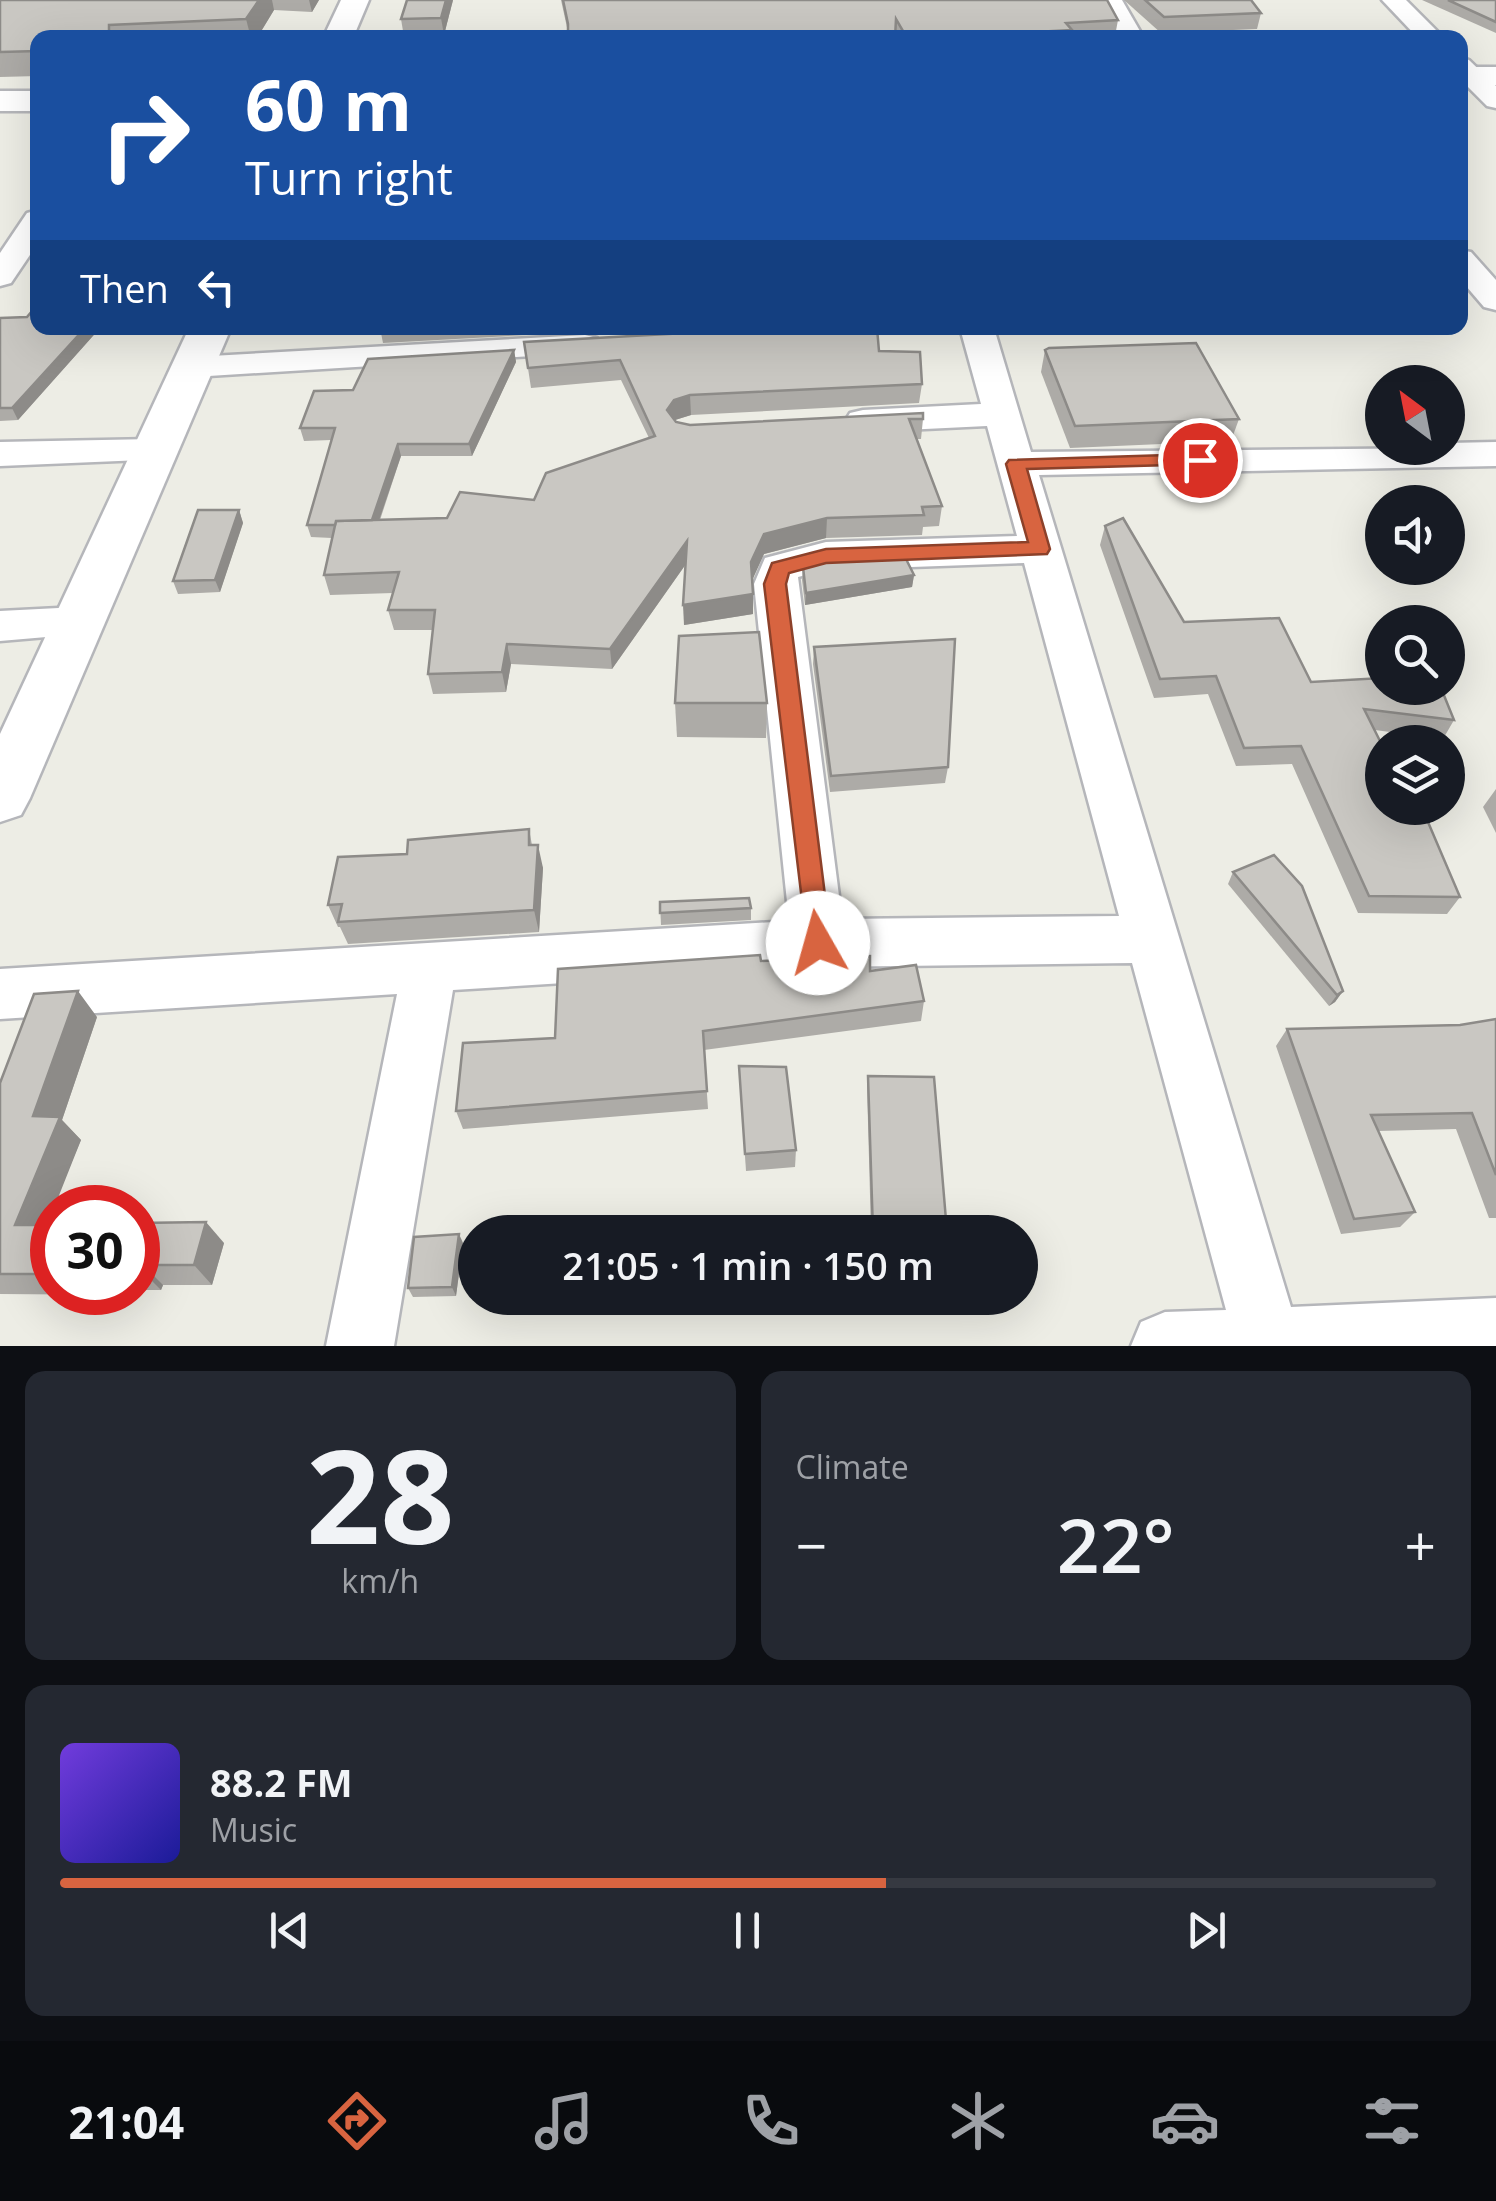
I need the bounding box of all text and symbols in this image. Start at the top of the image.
text: 60 m [245,56,412,152]
icon: right [80,70,210,200]
text: Turn right [245,147,453,208]
icon: left [189,260,244,315]
text: Then [80,262,169,314]
north arrow [1365,365,1465,465]
map controls [1365,365,1465,825]
pin [1158,418,1243,503]
icon: arrive [1173,433,1228,488]
button: sound [1365,485,1465,585]
button: search [1365,605,1465,705]
button: layers [1365,725,1465,825]
position arrow [766,891,870,995]
speed limit sign: 30 [30,1185,160,1315]
text: 21:05 · 1 min · 150 m [562,1239,934,1291]
text: 28 [306,1405,455,1582]
text: Climate [796,1445,909,1488]
text: 22° [1057,1493,1175,1595]
text: − [796,1507,827,1582]
text: + [1405,1507,1436,1582]
text: km/h [341,1559,419,1602]
text: 88.2 FM [210,1756,353,1808]
text: Music [210,1808,297,1851]
icon: previous [262,1903,317,1958]
icon: pause [720,1903,775,1958]
icon: next [1179,1903,1234,1958]
icon: directions [322,2086,392,2156]
icon: music [529,2086,599,2156]
icon: phone [736,2086,806,2156]
icon: climate [943,2086,1013,2156]
icon: car [1150,2086,1220,2156]
icon: filters [1357,2086,1427,2156]
text: 21:04 [69,2091,184,2152]

